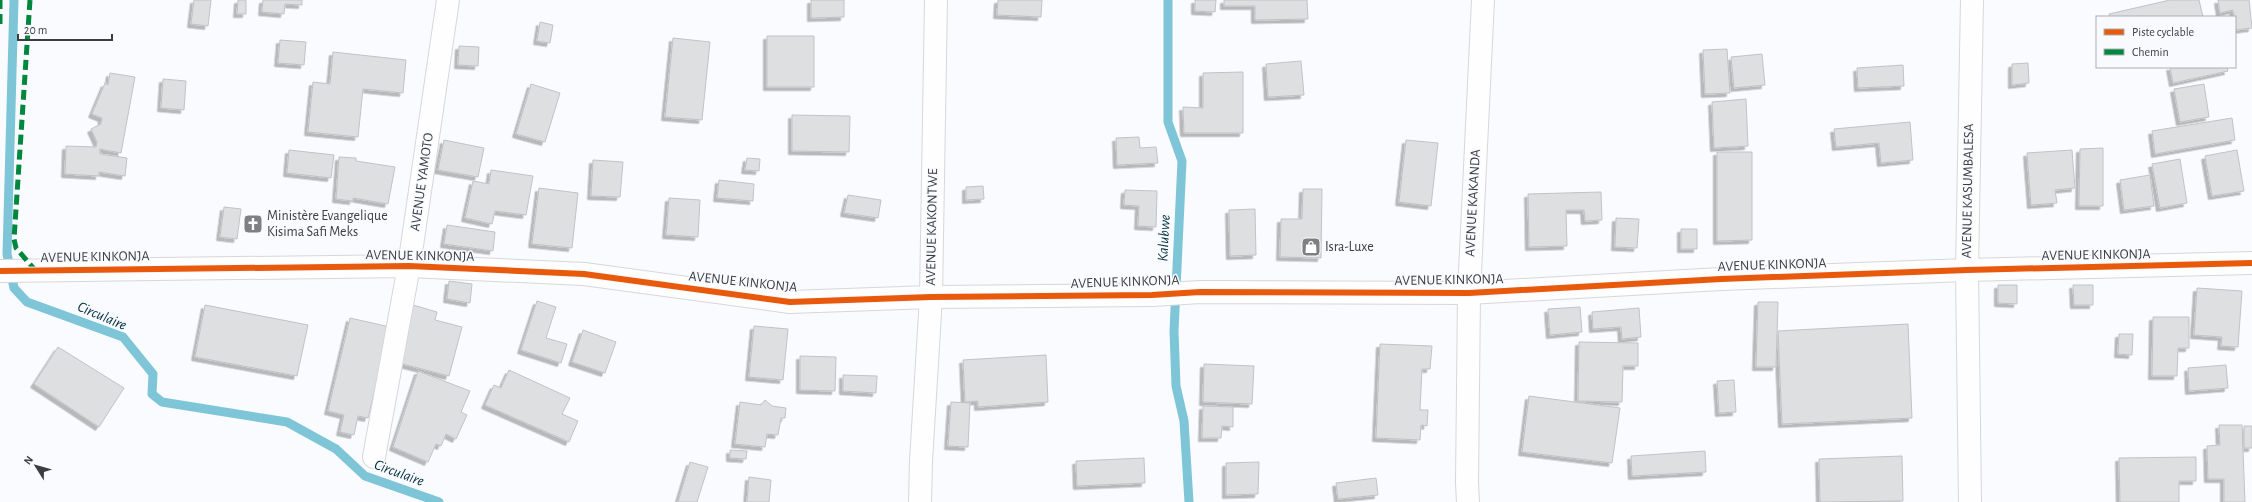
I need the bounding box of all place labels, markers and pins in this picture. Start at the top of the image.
place label: Ministère Evangelique Kisima Safi Meks [267,209,388,239]
church icon: Ministère Evangelique Kisima Safi Meks [242,213,264,235]
shop icon: Isra-Luxe [1300,236,1322,258]
place label: Isra-Luxe [1325,240,1374,254]

